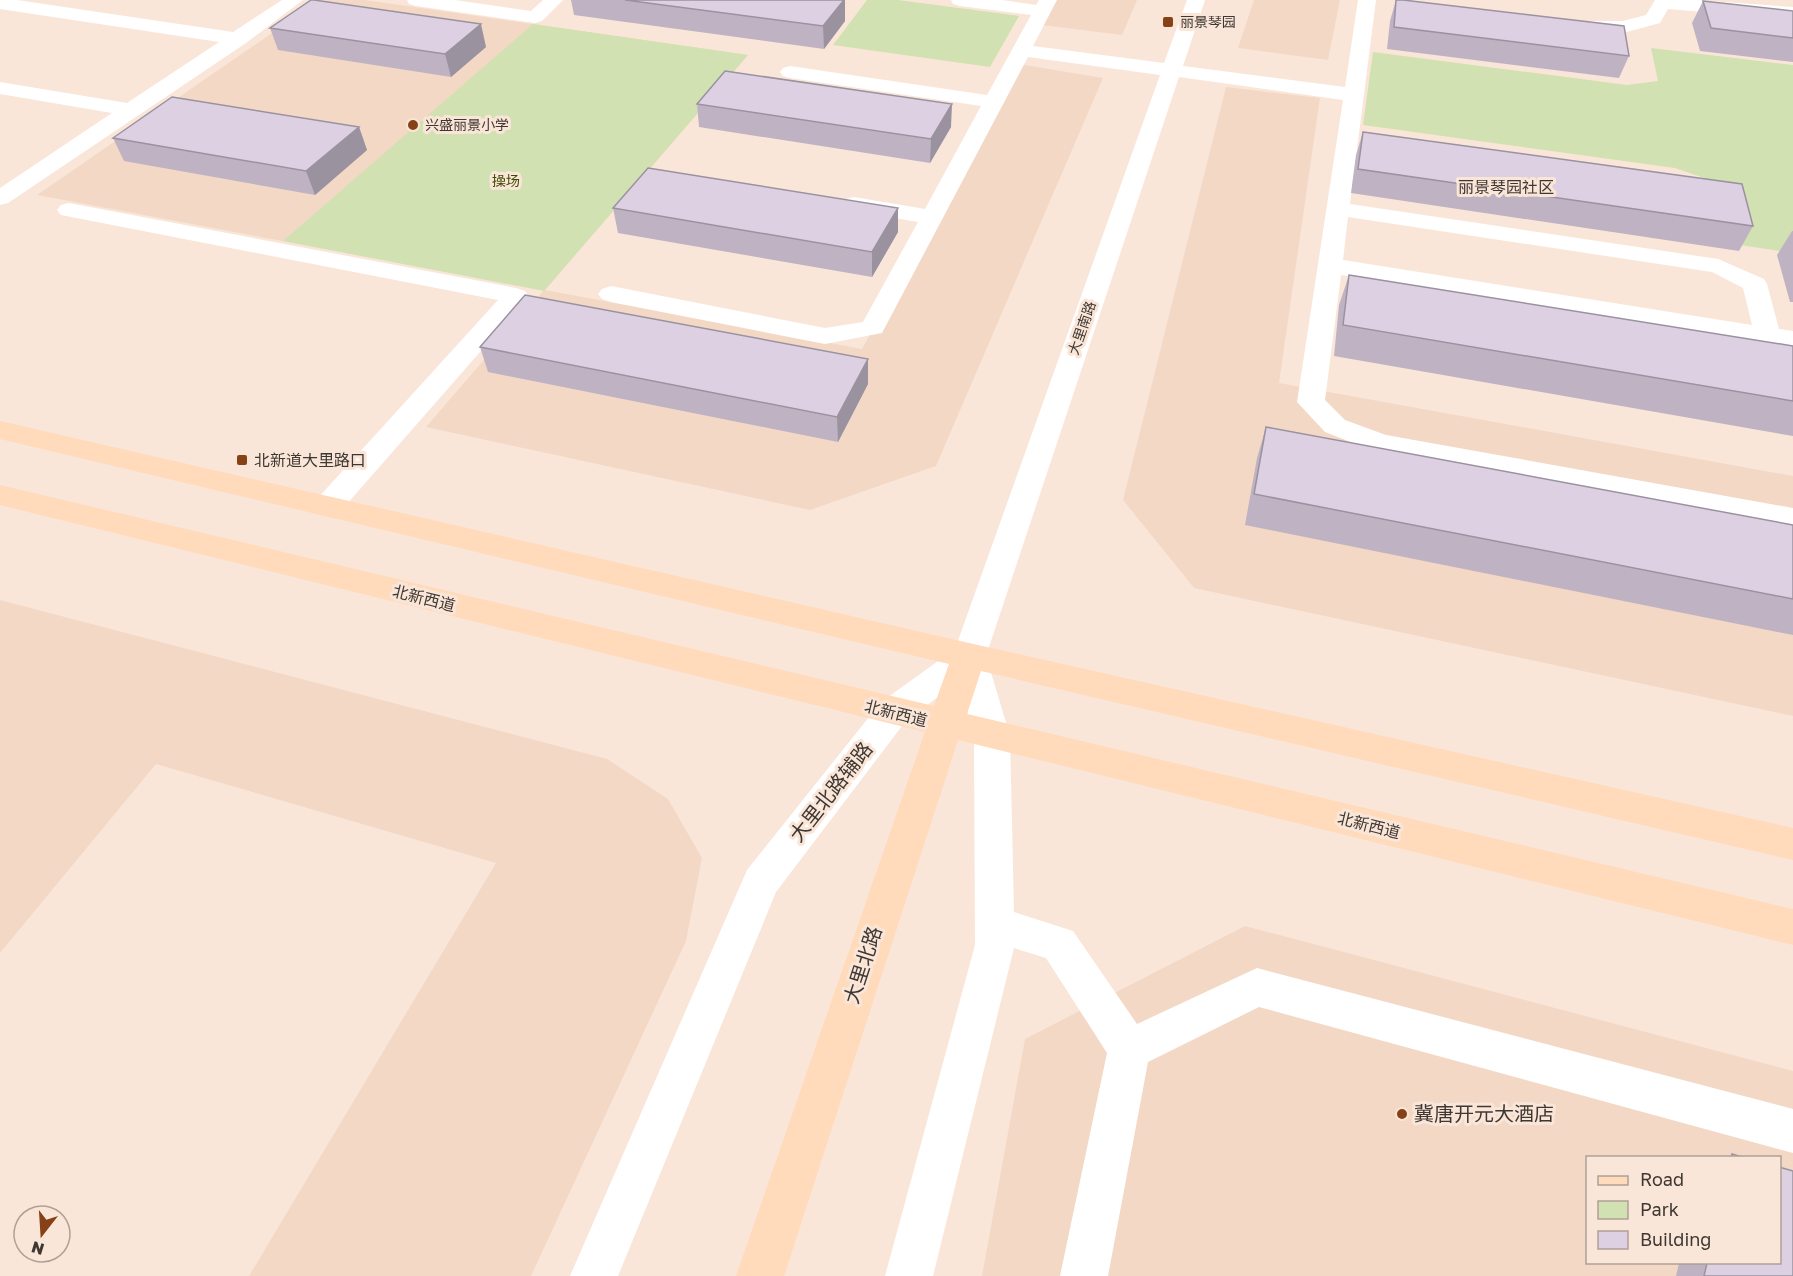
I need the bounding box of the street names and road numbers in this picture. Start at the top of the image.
street label: 大里南路 [1064,299,1099,357]
street label: 北新西道 [391,581,457,615]
street label: 北新西道 [863,696,929,730]
street label: 大里北路辅路 [784,737,877,846]
street label: 北新西道 [1336,808,1402,842]
street label: 大里北路 [838,923,886,1006]

